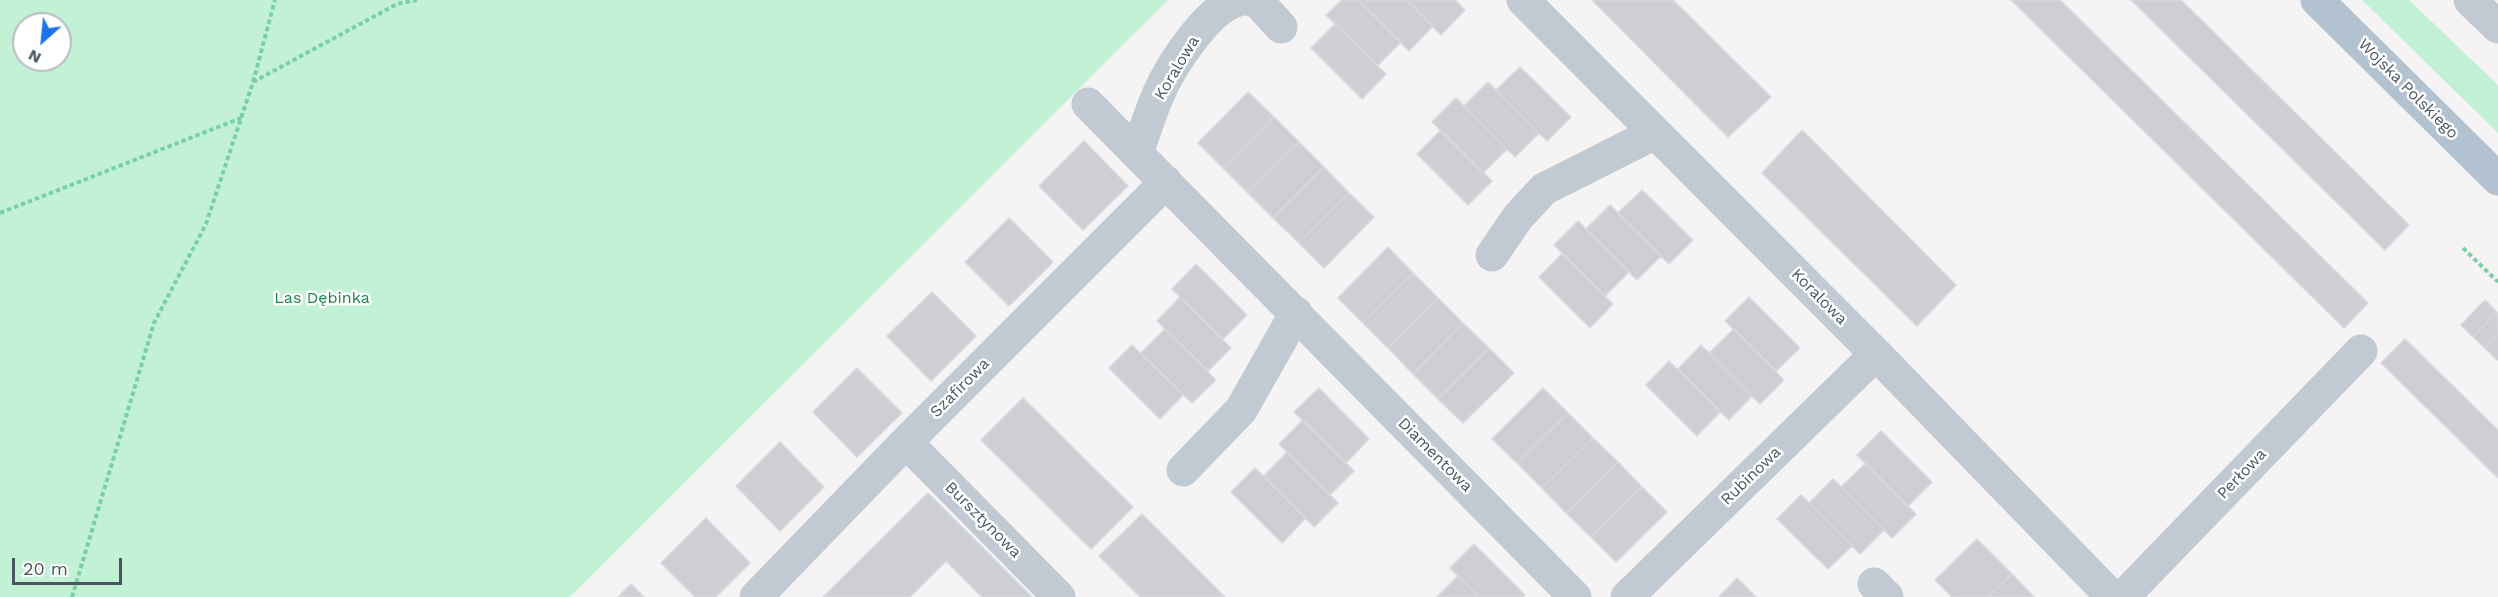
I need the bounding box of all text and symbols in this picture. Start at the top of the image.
north arrow [12,12,72,72]
street label: Koralowa [1150,33,1204,103]
street label: Wojska Polskiego [2354,35,2462,143]
text: N [25,46,44,68]
street label: Koralowa [1787,265,1851,329]
park label: Las Dębinka [274,288,370,308]
street label: Szafirowa [926,354,994,422]
street label: Diamentowa [1394,414,1476,496]
street label: Rubinowa [1717,443,1785,509]
street label: Perłowa [2213,445,2271,503]
street label: Bursztynowa [941,478,1025,562]
scale bar [15,546,124,584]
text: 20 m [23,558,68,579]

